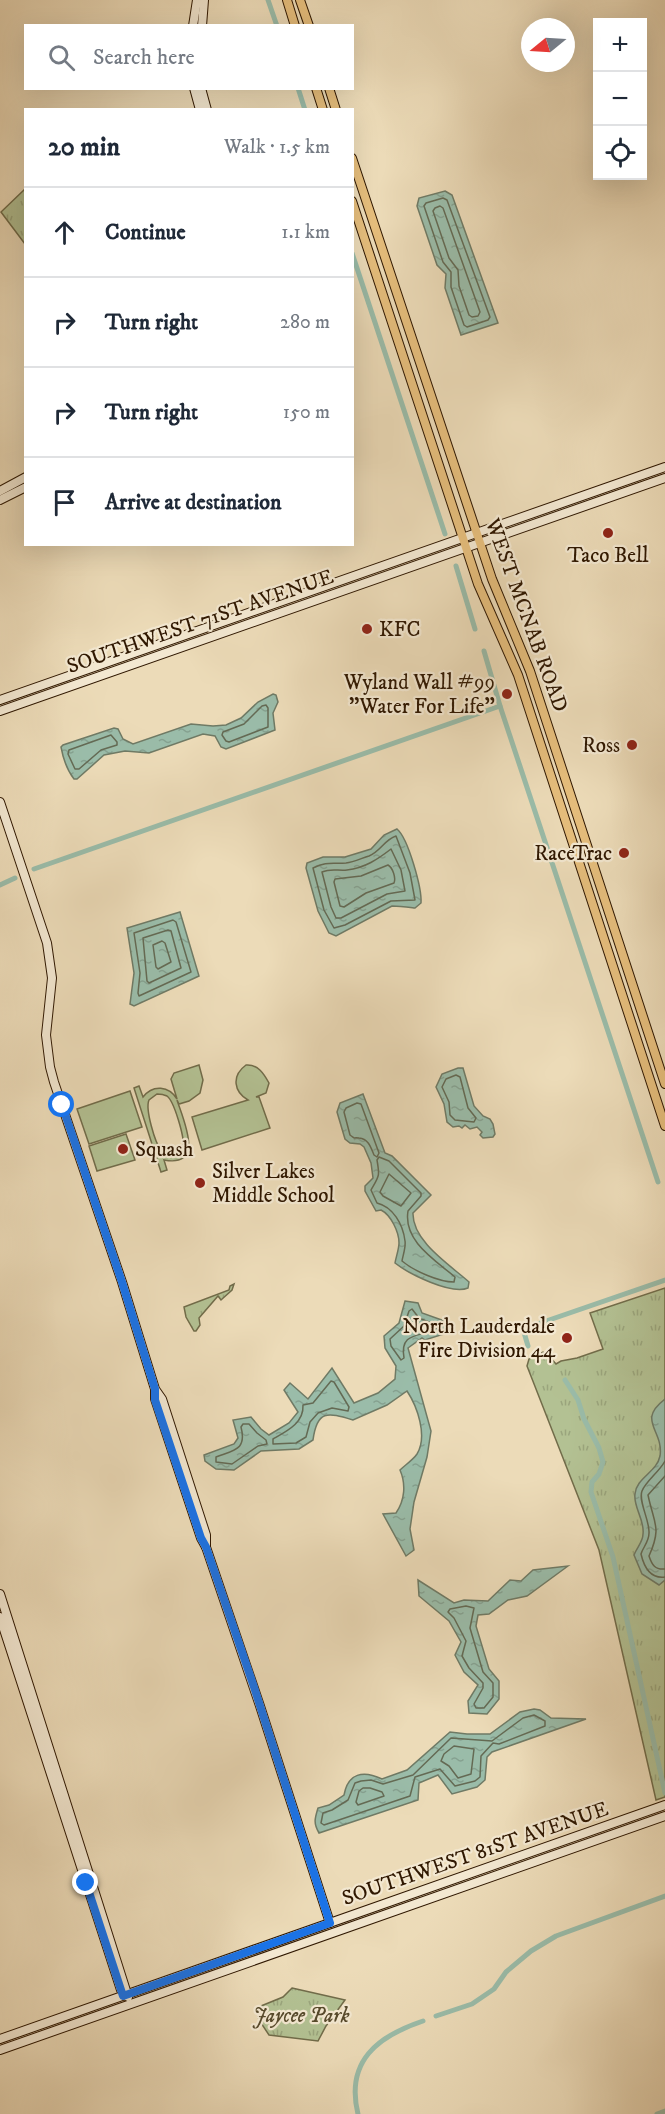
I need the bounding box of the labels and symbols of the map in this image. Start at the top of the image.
north arrow [521,18,575,72]
street label: WEST MCNAB ROAD [479,514,573,716]
marker: Taco Bell [601,526,615,540]
place label: Taco Bell [567,543,649,569]
street label: SOUTHWEST 71ST AVENUE [63,564,337,680]
place label: KFC [379,617,421,643]
marker: KFC [360,622,374,636]
place label: Wyland Wall #99 "Water For Life" [343,670,495,720]
marker: Wyland Wall #99 "Water For Life" [500,687,514,701]
place label: Ross [582,733,620,759]
marker: Ross [625,738,639,752]
place label: RaceTrac [534,841,612,867]
marker: RaceTrac [617,846,631,860]
route start [48,1091,74,1117]
place label: Squash [135,1137,194,1163]
marker: Squash [116,1142,130,1156]
place label: Silver Lakes Middle School [212,1159,335,1209]
marker: Silver Lakes Middle School [193,1176,207,1190]
place label: North Lauderdale Fire Division 44 [403,1314,556,1364]
marker: North Lauderdale Fire Division 44 [560,1331,574,1345]
street label: SOUTHWEST 81ST AVENUE [339,1796,612,1912]
route end [72,1869,98,1895]
park label: Jaycee Park [253,2003,350,2029]

